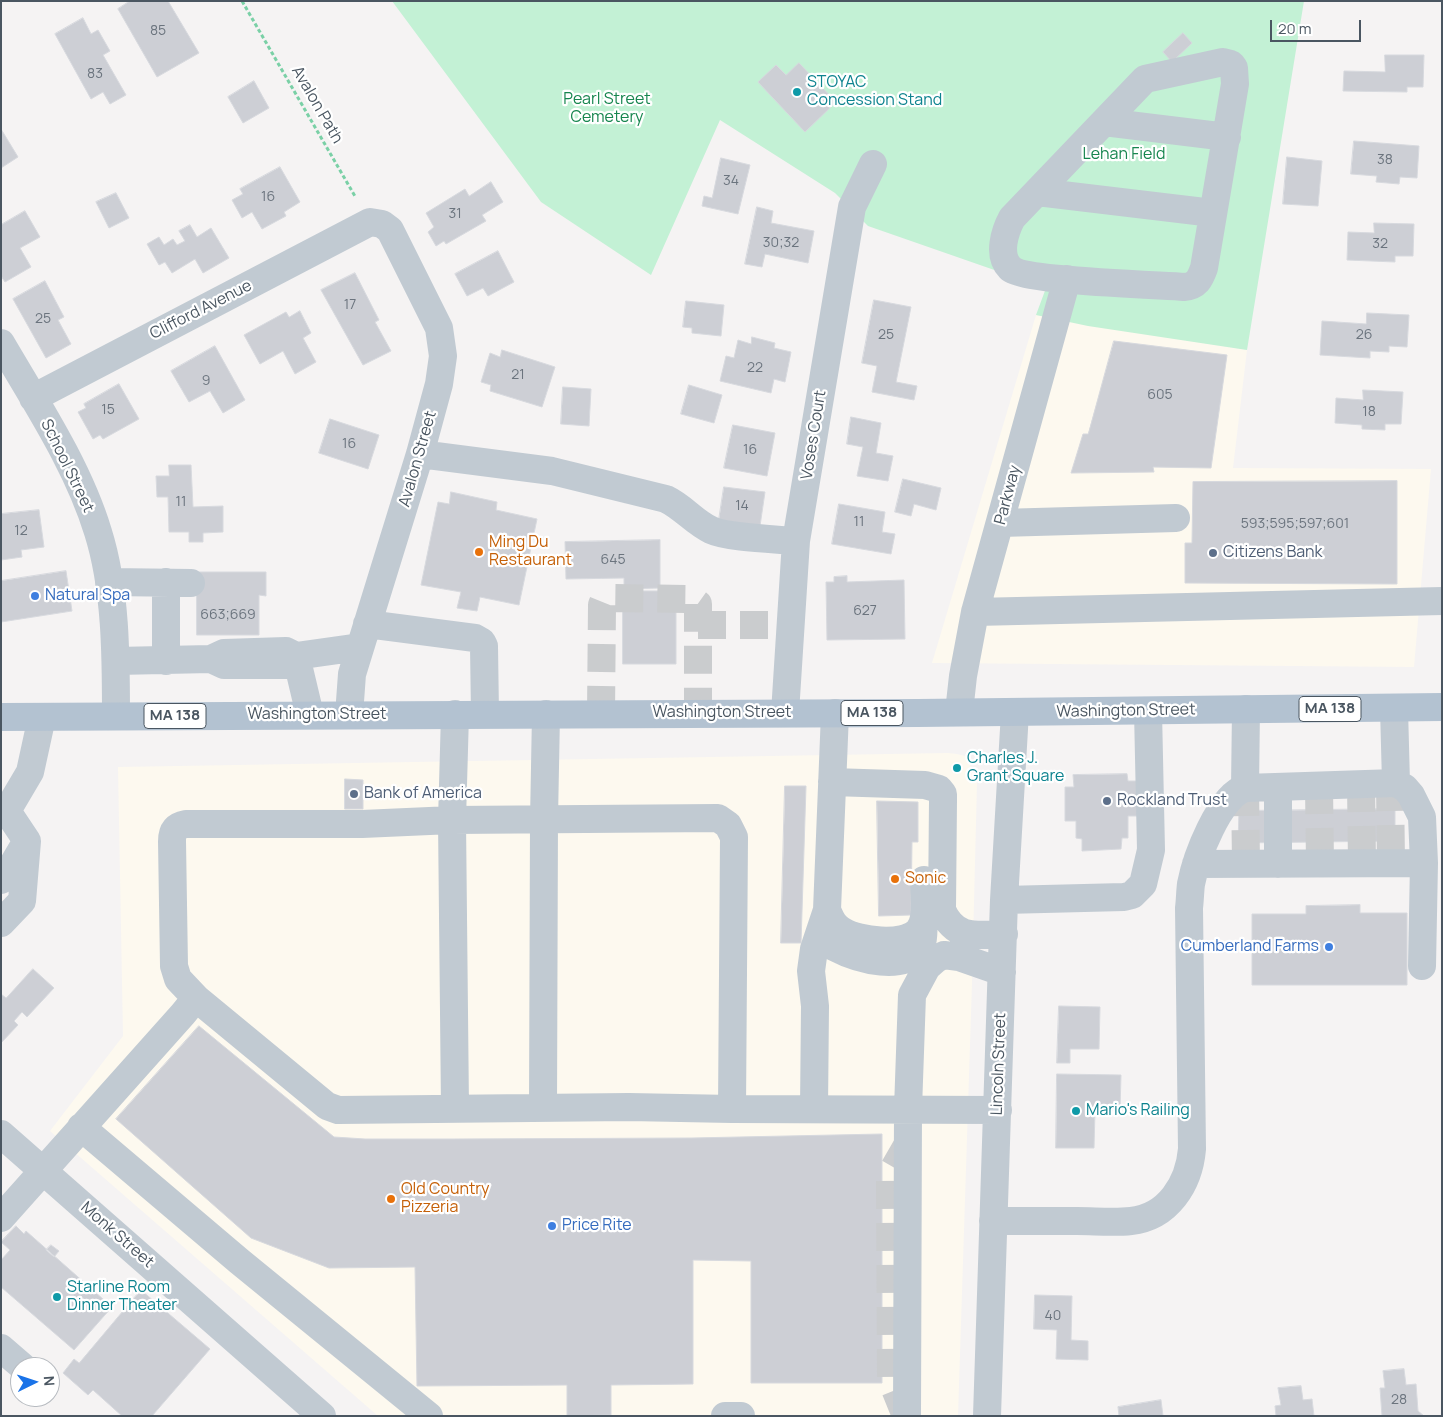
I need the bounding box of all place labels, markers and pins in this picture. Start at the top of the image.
place label: STOYAC Concession Stand [807,73,942,111]
marker: STOYAC Concession Stand [791,86,803,98]
place label: Ming Du Restaurant [489,533,572,571]
place label: Citizens Bank [1223,543,1323,563]
marker: Ming Du Restaurant [473,546,485,558]
marker: Citizens Bank [1207,547,1219,559]
place label: Natural Spa [45,586,130,606]
marker: Natural Spa [29,590,41,602]
place label: Charles J. Grant Square [967,749,1064,787]
marker: Charles J. Grant Square [951,762,963,774]
place label: Bank of America [364,784,482,804]
marker: Bank of America [348,788,360,800]
place label: Rockland Trust [1117,791,1227,811]
marker: Rockland Trust [1101,795,1113,807]
place label: Sonic [905,869,946,889]
marker: Sonic [889,873,901,885]
place label: Cumberland Farms [1181,937,1319,957]
marker: Cumberland Farms [1323,941,1335,953]
place label: Mario's Railing [1086,1101,1190,1121]
marker: Mario's Railing [1070,1105,1082,1117]
place label: Old Country Pizzeria [401,1180,489,1218]
marker: Old Country Pizzeria [385,1193,397,1205]
place label: Price Rite [562,1216,632,1236]
marker: Price Rite [546,1220,558,1232]
place label: Starline Room Dinner Theater [67,1278,177,1316]
marker: Starline Room Dinner Theater [51,1291,63,1303]

